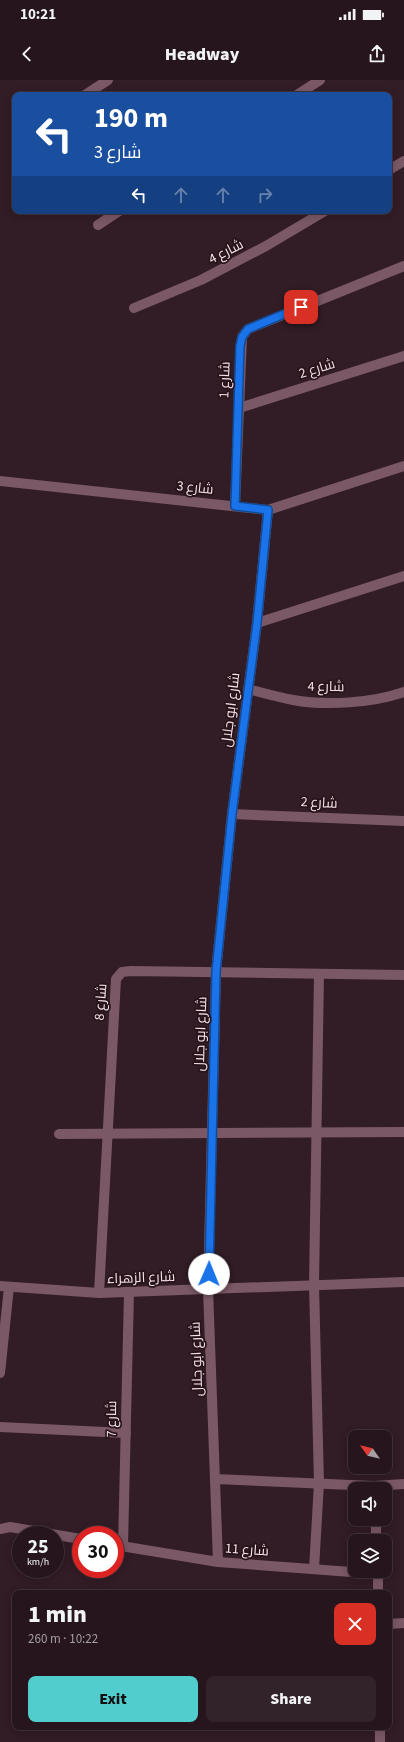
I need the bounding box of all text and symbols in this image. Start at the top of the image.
text: 10:21 [20,4,56,25]
text: Headway [165,42,239,67]
icon: back [16,43,38,65]
icon: share [366,43,388,65]
text: 190 m [94,98,168,138]
icon: left [28,108,80,160]
text: شارع 3 [94,140,141,165]
icon: left [128,184,150,206]
icon: ahead [170,184,192,206]
icon: ahead [212,184,234,206]
icon: right [254,184,276,206]
street label: شارع 4 [205,235,247,269]
pin [284,290,318,324]
icon: arrive [290,296,312,318]
street label: شارع 2 [296,354,338,384]
street label: شارع 1 [214,361,236,399]
street label: شارع 3 [176,476,214,500]
street label: شارع ابو جلال [217,672,245,748]
street label: شارع 4 [307,677,345,697]
street label: شارع 2 [300,792,338,814]
street label: شارع 8 [89,983,113,1021]
street label: شارع ابو جلال [190,996,212,1072]
position arrow [188,1253,230,1295]
street label: شارع الزهراء [106,1267,176,1289]
street label: شارع ابو جلال [186,1321,208,1397]
street label: شارع 7 [102,1400,122,1438]
north arrow [348,1430,392,1474]
map controls [348,1430,392,1578]
button: sound [348,1482,392,1526]
speed limit sign: 30 [72,1526,124,1578]
text: 25 [27,1533,49,1561]
button: layers [348,1534,392,1578]
street label: شارع 11 [224,1538,270,1562]
text: km/h [27,1555,49,1569]
text: 1 min [28,1597,87,1632]
button: close [334,1603,376,1645]
text: 260 m · 10:22 [28,1630,98,1648]
button: Exit [28,1676,198,1722]
button: Share [206,1676,376,1722]

